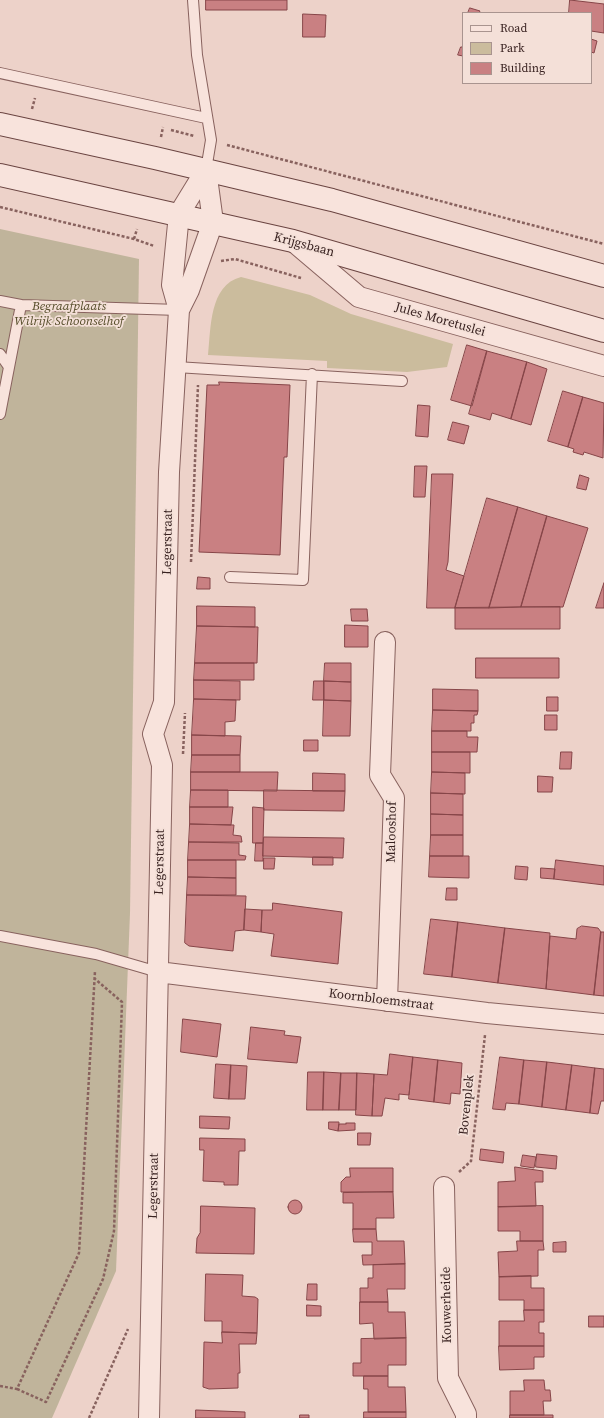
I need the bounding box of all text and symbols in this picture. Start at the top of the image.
legend [462,12,592,84]
text: Road [500,20,527,36]
text: Park [500,40,525,56]
text: Building [500,60,545,76]
street label: Krijgsbaan [272,229,336,261]
park label: Begraafplaats Wilrijk Schoonselhof [14,299,124,330]
street label: Jules Moretuslei [393,300,487,340]
street label: Legerstraat [160,509,176,575]
street label: Malooshof [384,801,400,863]
street label: Legerstraat [152,829,168,895]
street label: Koornbloemstraat [328,986,434,1014]
street label: Bovenplek [456,1074,478,1136]
street label: Legerstraat [146,1153,162,1219]
street label: Kouwerheide [439,1267,455,1343]

